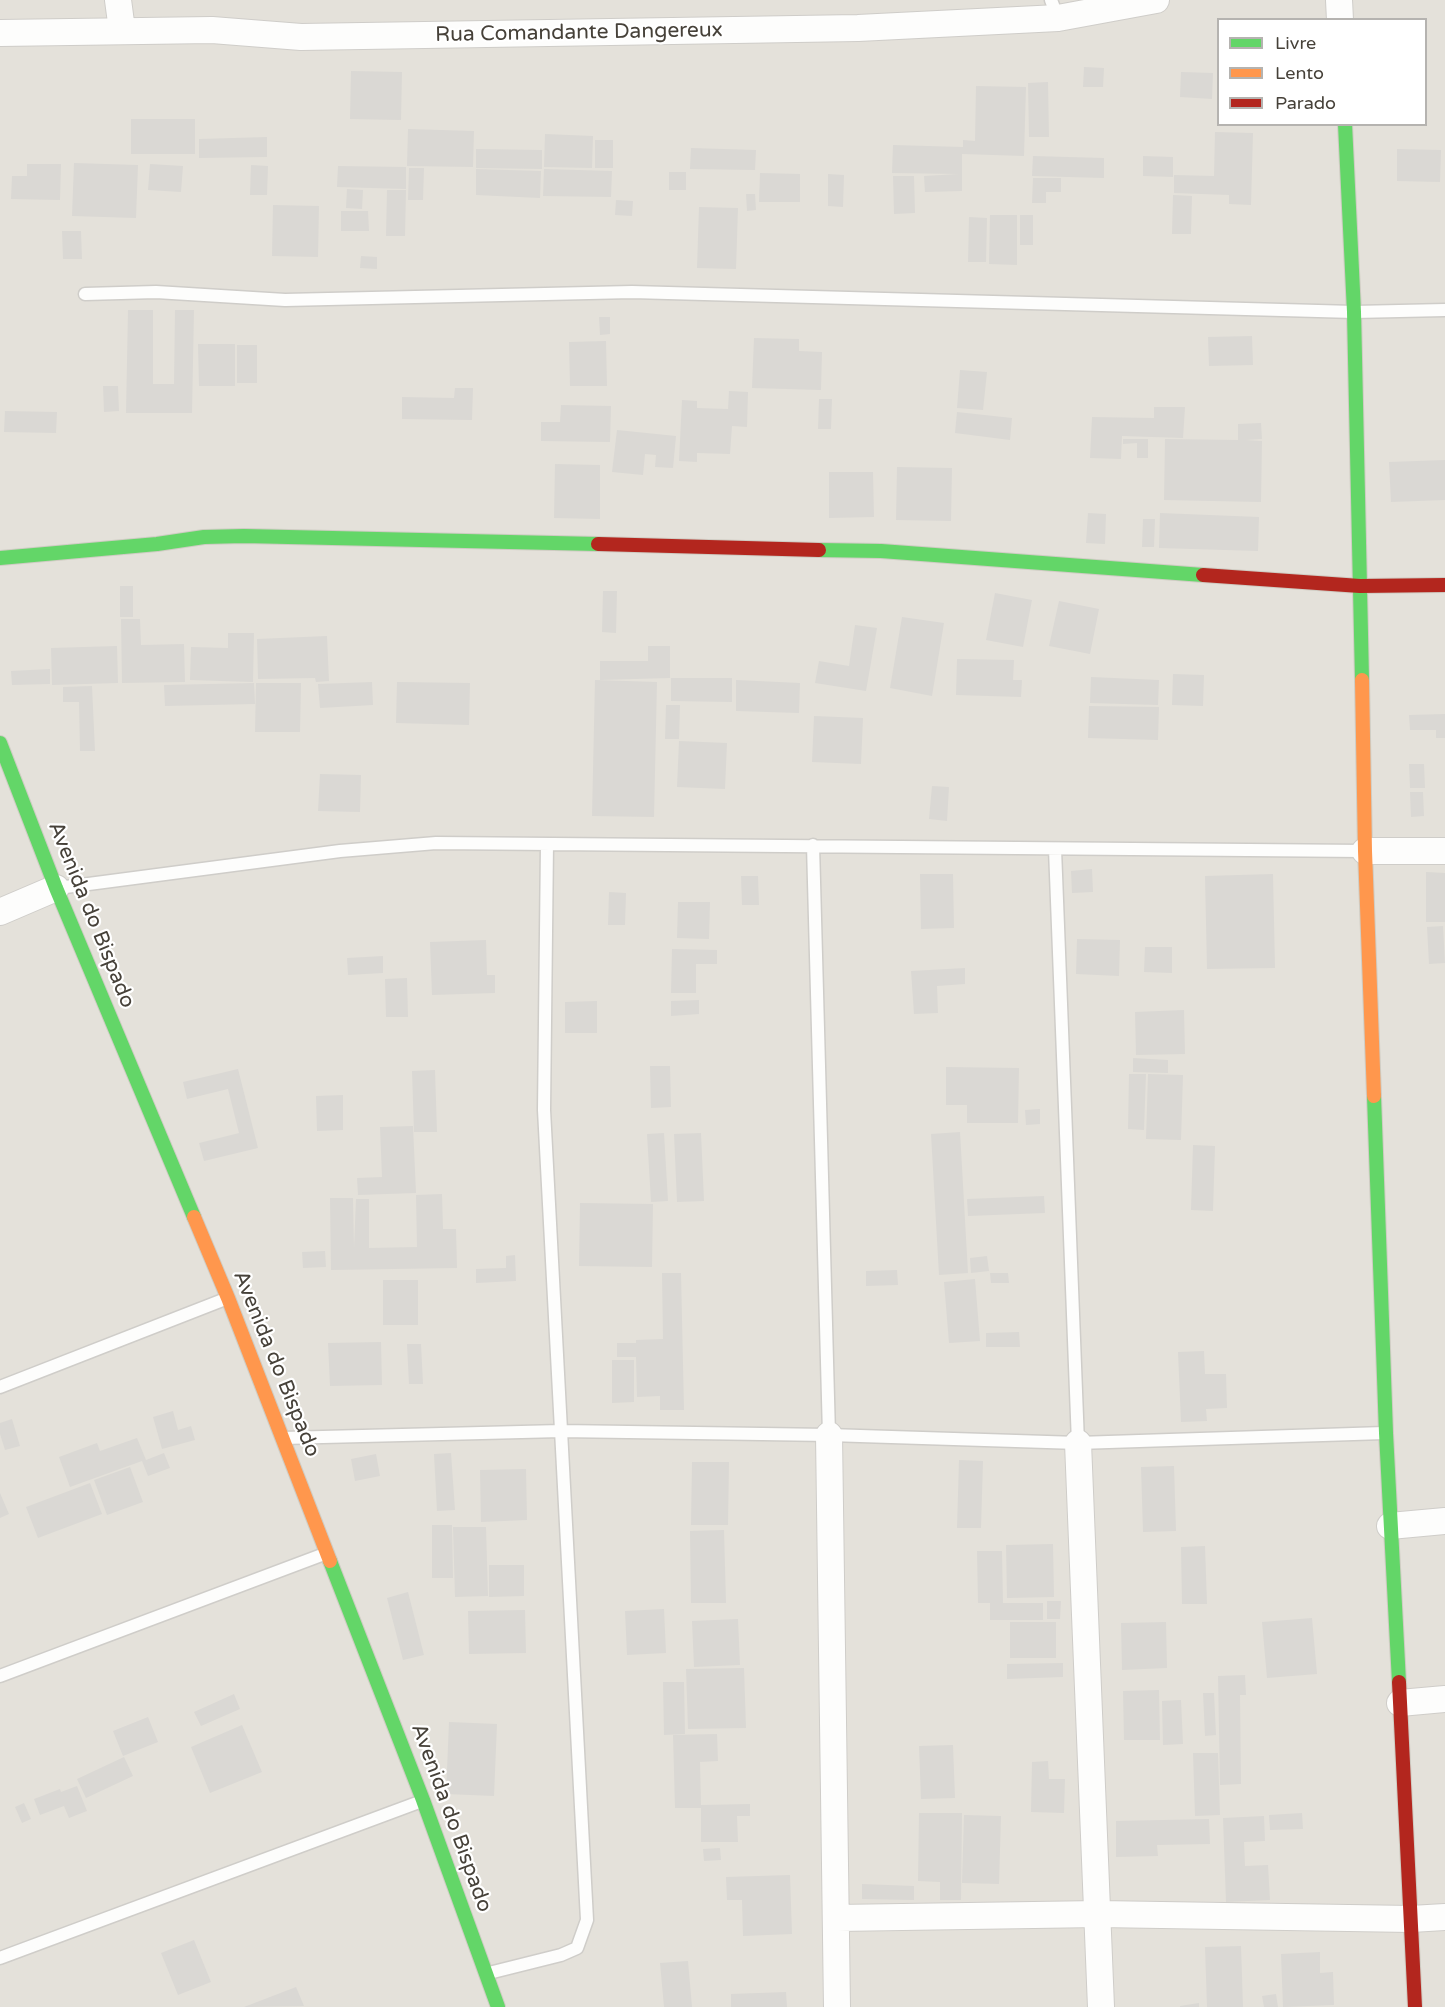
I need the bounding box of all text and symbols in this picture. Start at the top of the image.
street label: Rua Comandante Dangereux [435,18,723,48]
legend [1217,18,1427,126]
text: Livre [1275,32,1316,54]
text: Lento [1275,62,1324,84]
text: Parado [1275,92,1336,114]
street label: Avenida do Bispado [42,818,140,1012]
street label: Avenida do Bispado [227,1267,325,1461]
street label: Avenida do Bispado [405,1720,497,1916]

